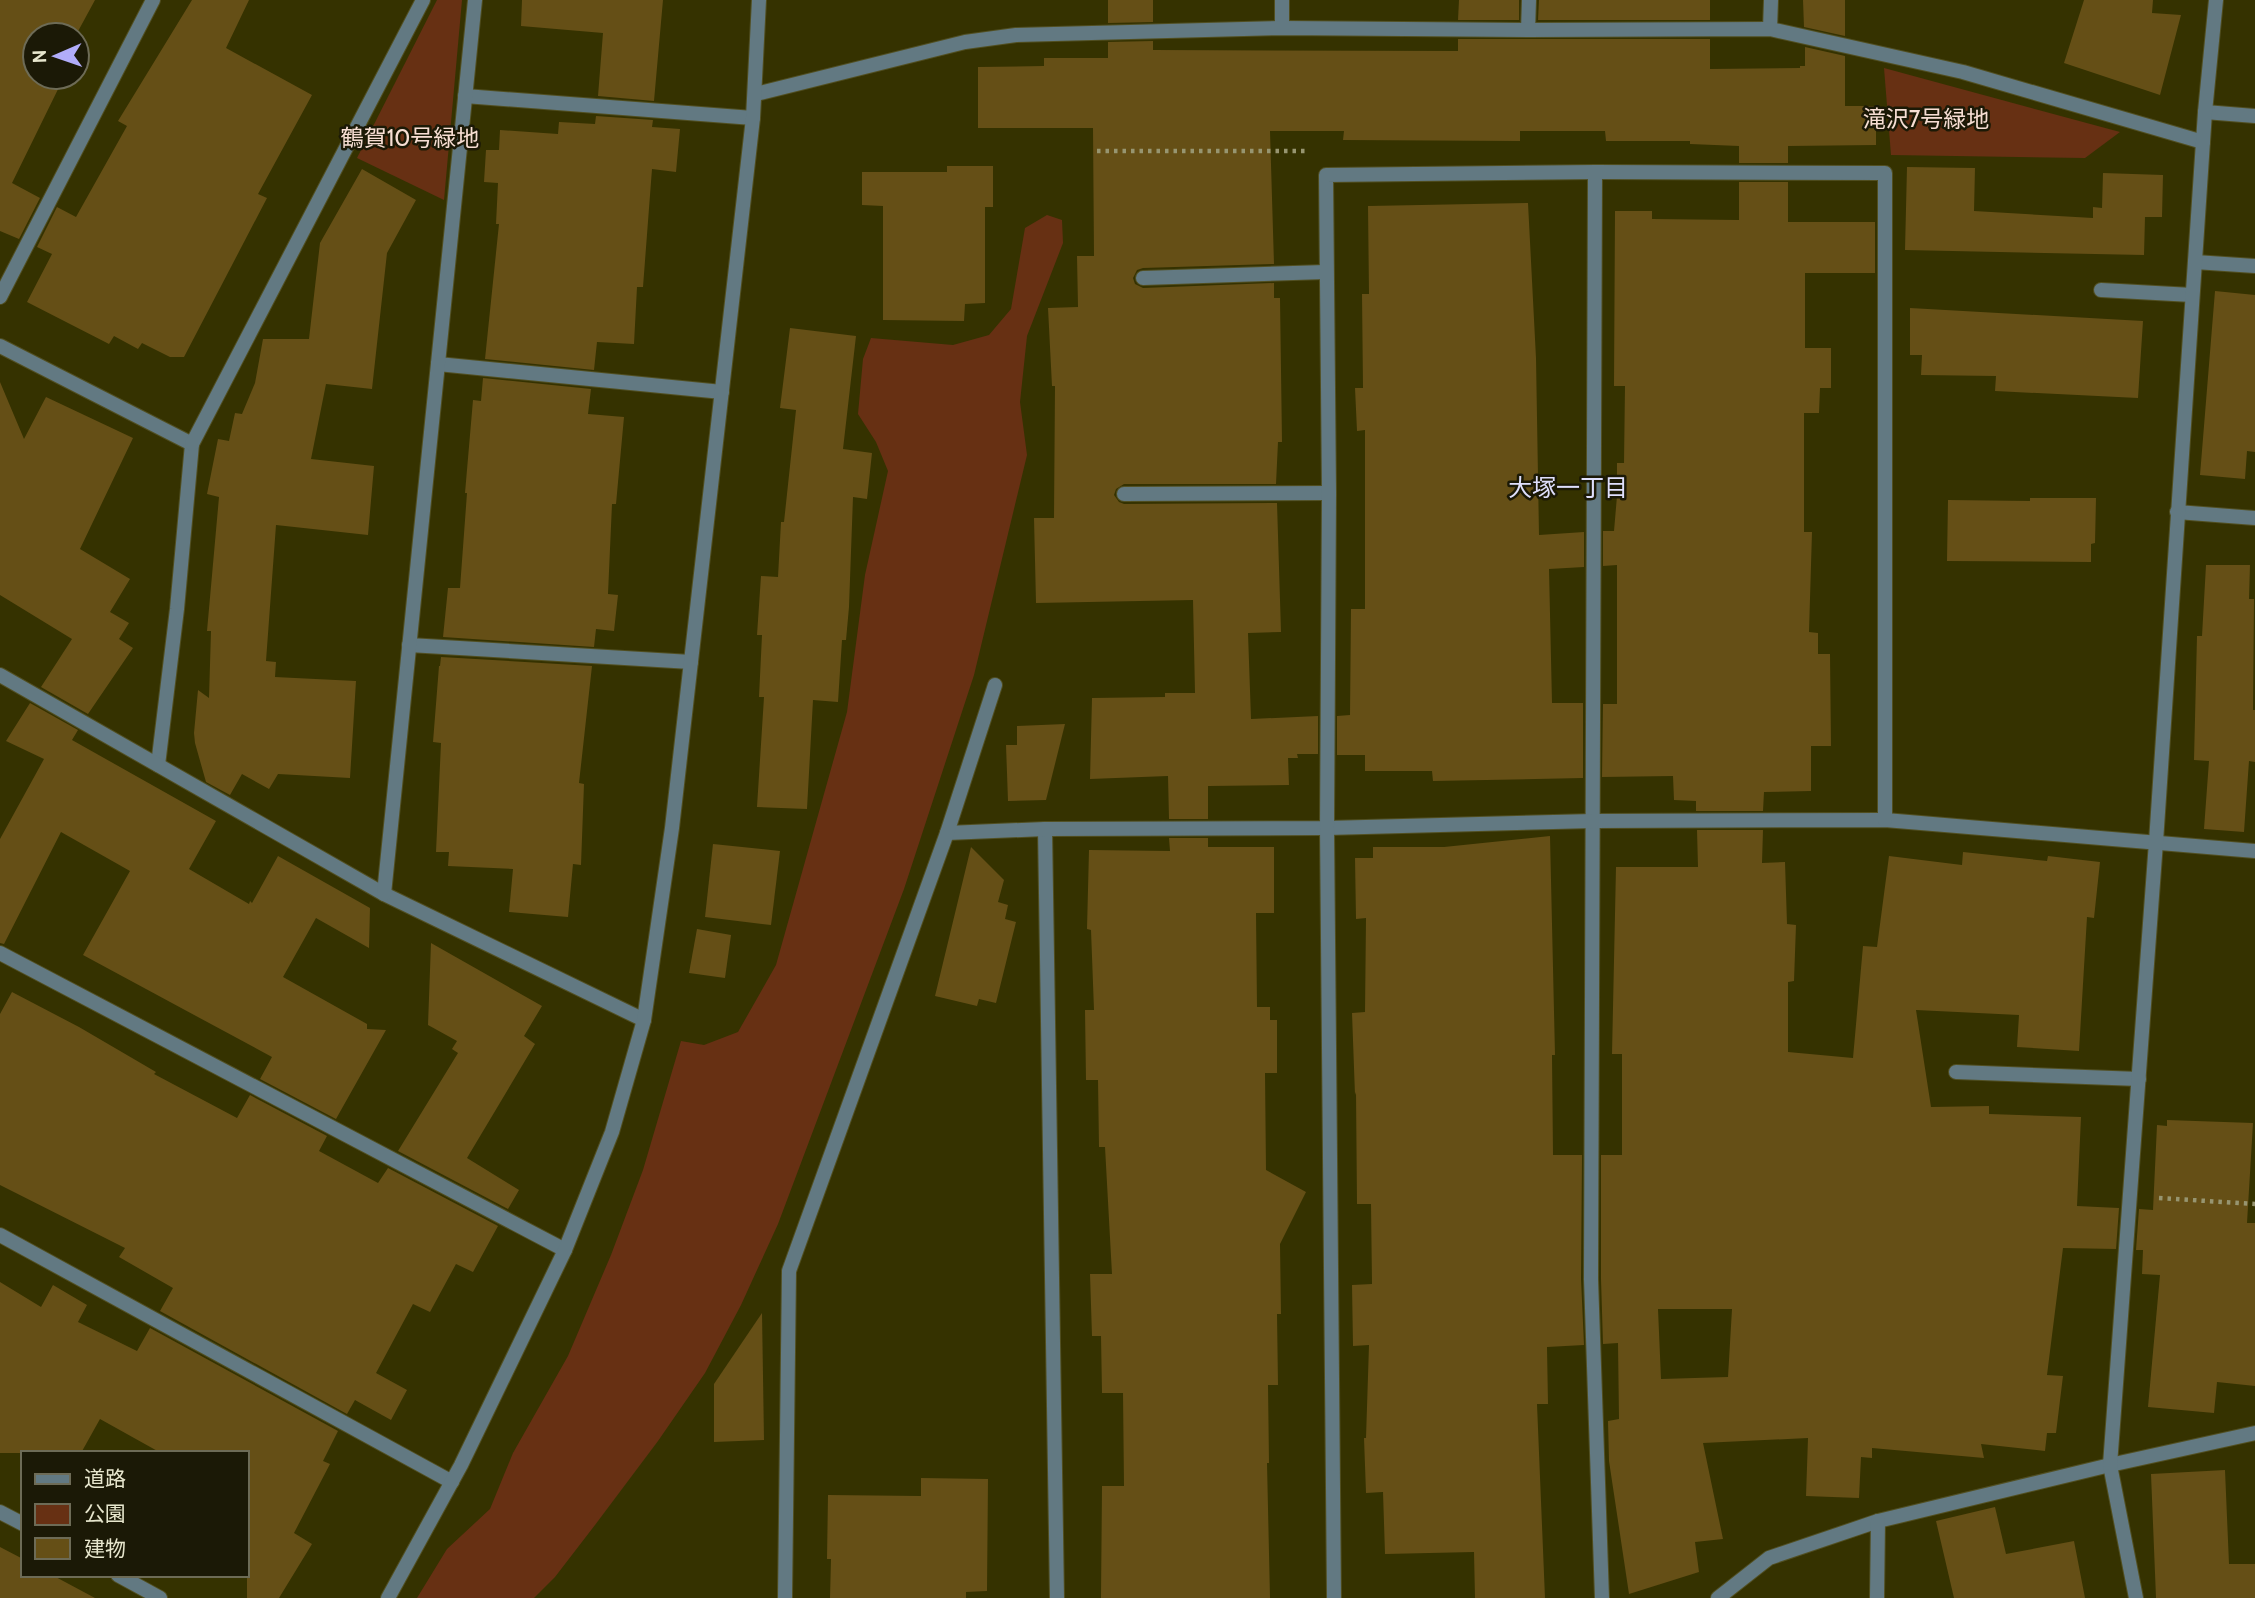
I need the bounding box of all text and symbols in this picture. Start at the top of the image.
north arrow [21,21,91,91]
text: N [28,49,51,64]
park label: 滝沢7号緑地 [1863,105,1989,133]
park label: 鶴賀10号緑地 [341,124,479,152]
district label: 大塚一丁目 [1508,473,1628,502]
legend [21,1451,248,1577]
text: 道路 [84,1466,126,1491]
text: 公園 [84,1501,126,1526]
text: 建物 [84,1536,126,1561]

